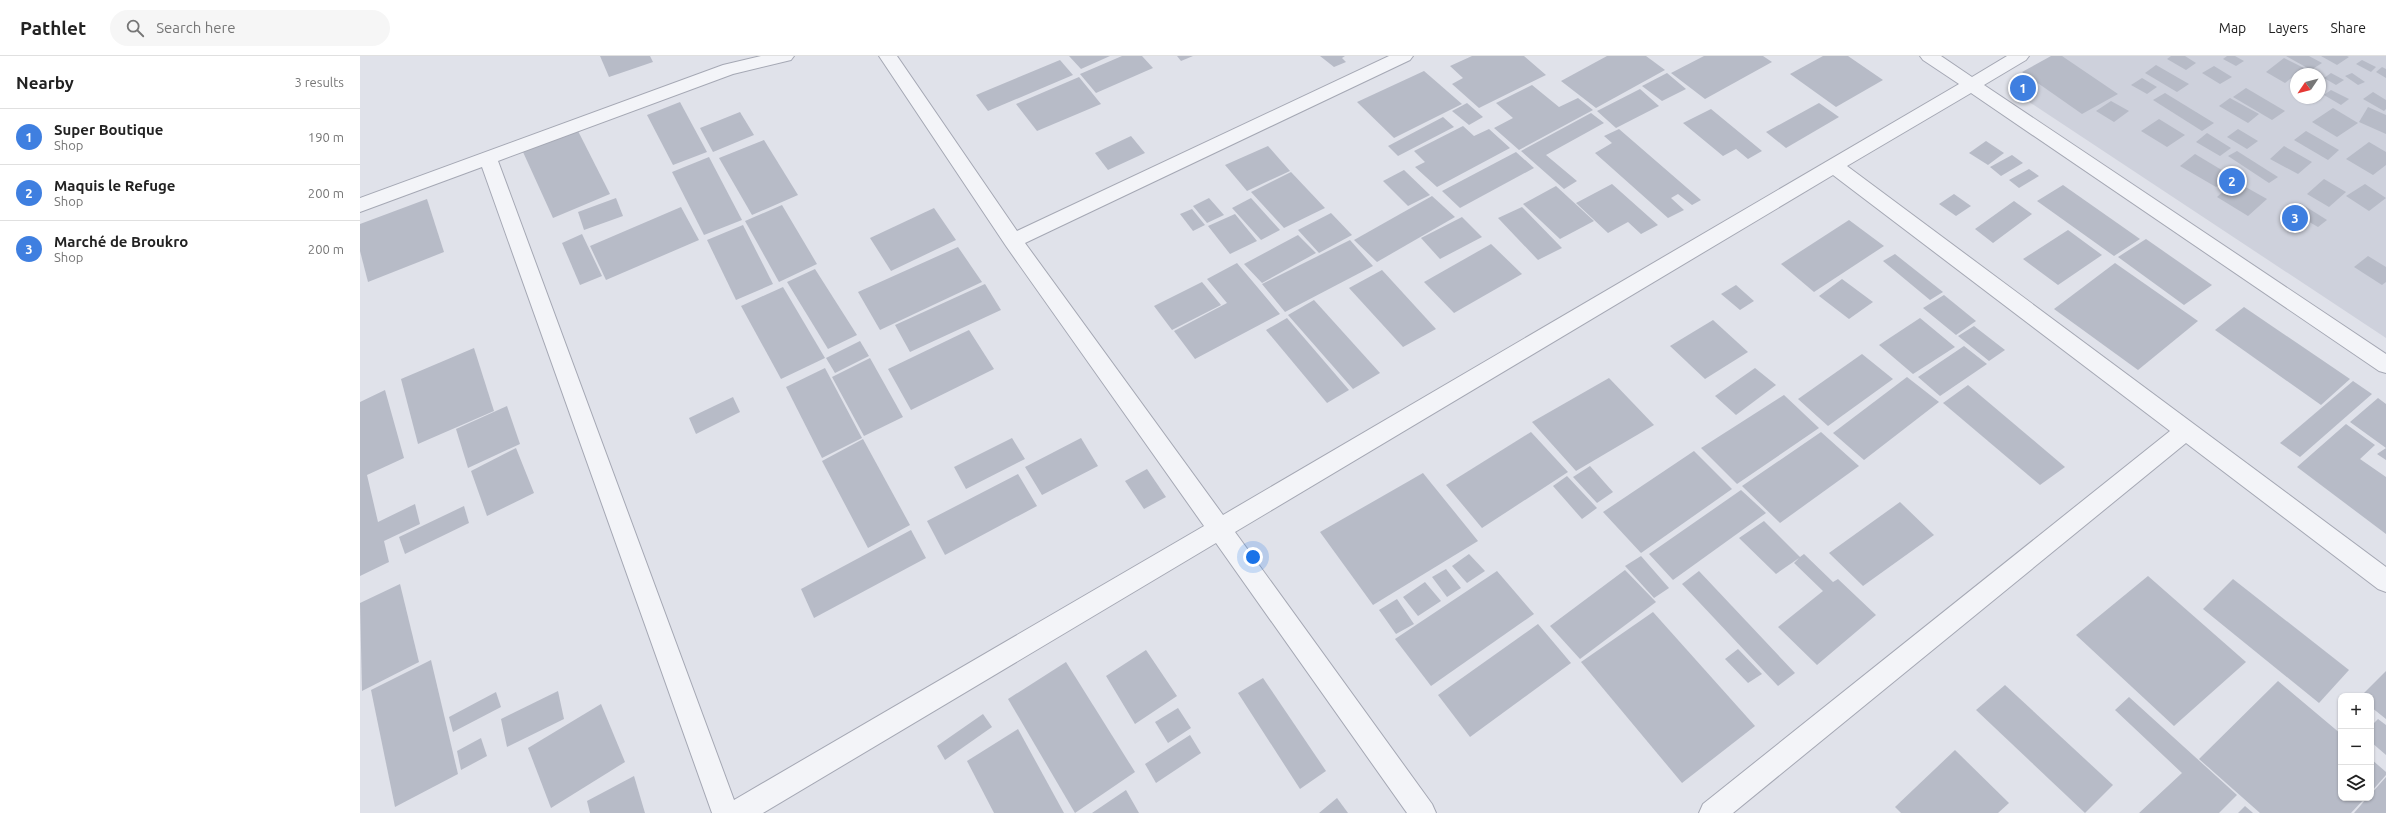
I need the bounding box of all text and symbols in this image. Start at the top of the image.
search box [110,10,390,46]
text: Pathlet [20,17,86,39]
icon: search [124,17,146,39]
text: Search here [156,19,236,36]
text: Map [2219,20,2246,36]
text: Layers [2268,20,2308,36]
text: Share [2330,20,2366,36]
north arrow [2290,68,2326,104]
text: Nearby [16,73,74,92]
pin: 1 [2010,73,2036,103]
text: 3 results [294,75,344,89]
text: Super Boutique [54,121,163,138]
text: 1 [25,130,33,144]
text: 190 m [308,130,344,144]
text: Shop [54,138,83,152]
pin: 2 [2219,166,2245,196]
text: Maquis le Refuge [54,177,175,194]
text: 2 [25,186,33,200]
text: 200 m [308,186,344,200]
text: Shop [54,194,83,208]
pin: 3 [2282,203,2308,233]
text: Marché de Broukro [54,233,188,250]
text: 3 [25,242,33,256]
text: 200 m [308,242,344,256]
text: Shop [54,250,83,264]
your location [1243,547,1263,567]
map controls [2338,693,2374,801]
button: + [2338,693,2374,729]
button: − [2338,729,2374,765]
button: layers [2338,765,2374,801]

